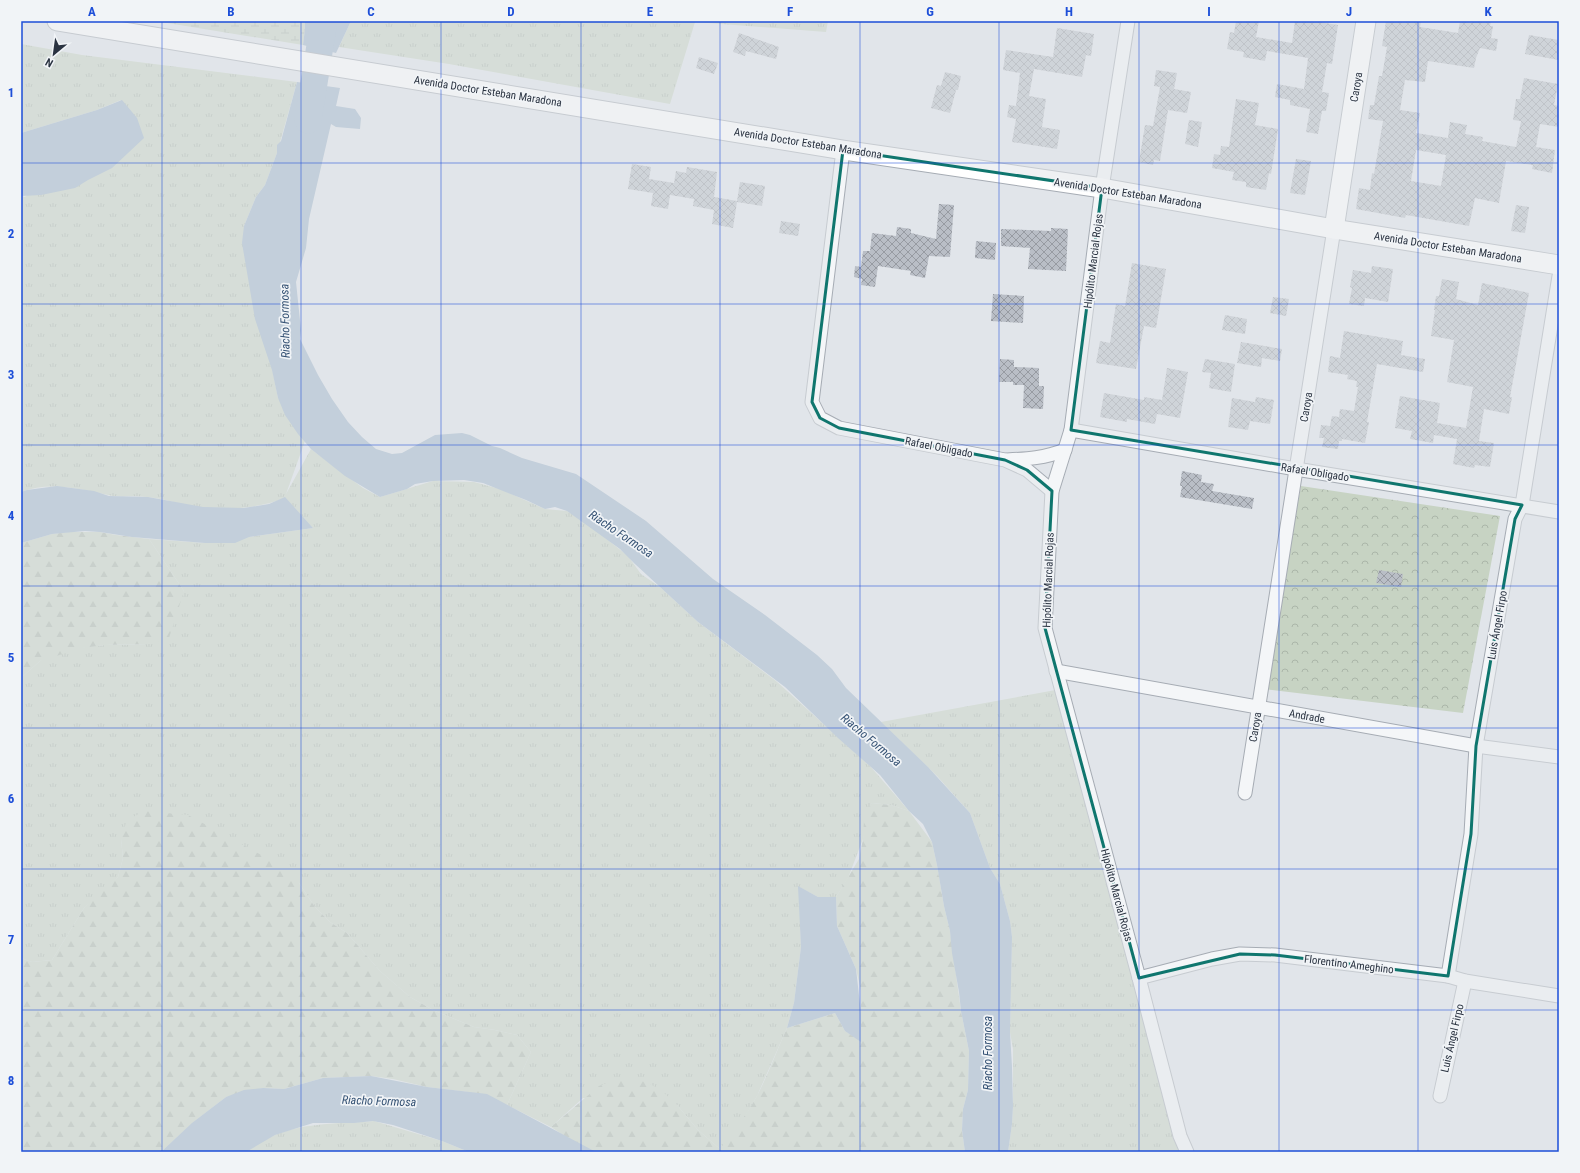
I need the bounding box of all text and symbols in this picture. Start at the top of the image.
text: A [88,4,96,19]
text: B [227,4,235,19]
text: C [367,4,375,19]
text: D [507,4,515,19]
text: E [647,4,654,19]
text: F [787,4,793,19]
text: G [926,4,934,19]
text: H [1065,4,1073,19]
text: I [1207,4,1211,19]
text: J [1346,4,1352,19]
text: K [1484,4,1492,19]
north arrow [34,34,74,74]
text: N [43,55,55,70]
street label: Caroya [1348,71,1365,103]
street label: Avenida Doctor Esteban Maradona [413,73,563,110]
text: 1 [8,85,14,100]
street label: Avenida Doctor Esteban Maradona [733,125,883,162]
street label: Avenida Doctor Esteban Maradona [1053,175,1203,212]
street label: Hipólito Marcial Rojas [1081,213,1106,309]
text: 2 [8,226,15,241]
street label: Avenida Doctor Esteban Maradona [1373,229,1523,266]
water label: Riacho Formosa [277,284,293,358]
text: 3 [8,367,14,382]
street label: Caroya [1298,391,1315,423]
street label: Rafael Obligado [904,435,974,461]
street label: Rafael Obligado [1280,461,1350,484]
water label: Riacho Formosa [586,507,656,561]
text: 4 [8,508,15,523]
street label: Hipólito Marcial Rojas [1040,532,1057,628]
street label: Luis Ángel Firpo [1485,589,1510,661]
text: 5 [8,650,15,665]
street label: Andrade [1288,707,1326,726]
water label: Riacho Formosa [838,711,904,769]
street label: Caroya [1247,711,1264,743]
text: 6 [8,791,15,806]
street label: Hipólito Marcial Rojas [1098,847,1135,943]
text: 7 [8,932,15,947]
street label: Florentino Ameghino [1303,953,1395,976]
street label: Luis Ángel Firpo [1438,1002,1467,1074]
water label: Riacho Formosa [981,1016,995,1090]
text: 8 [8,1073,14,1088]
water label: Riacho Formosa [342,1093,416,1109]

